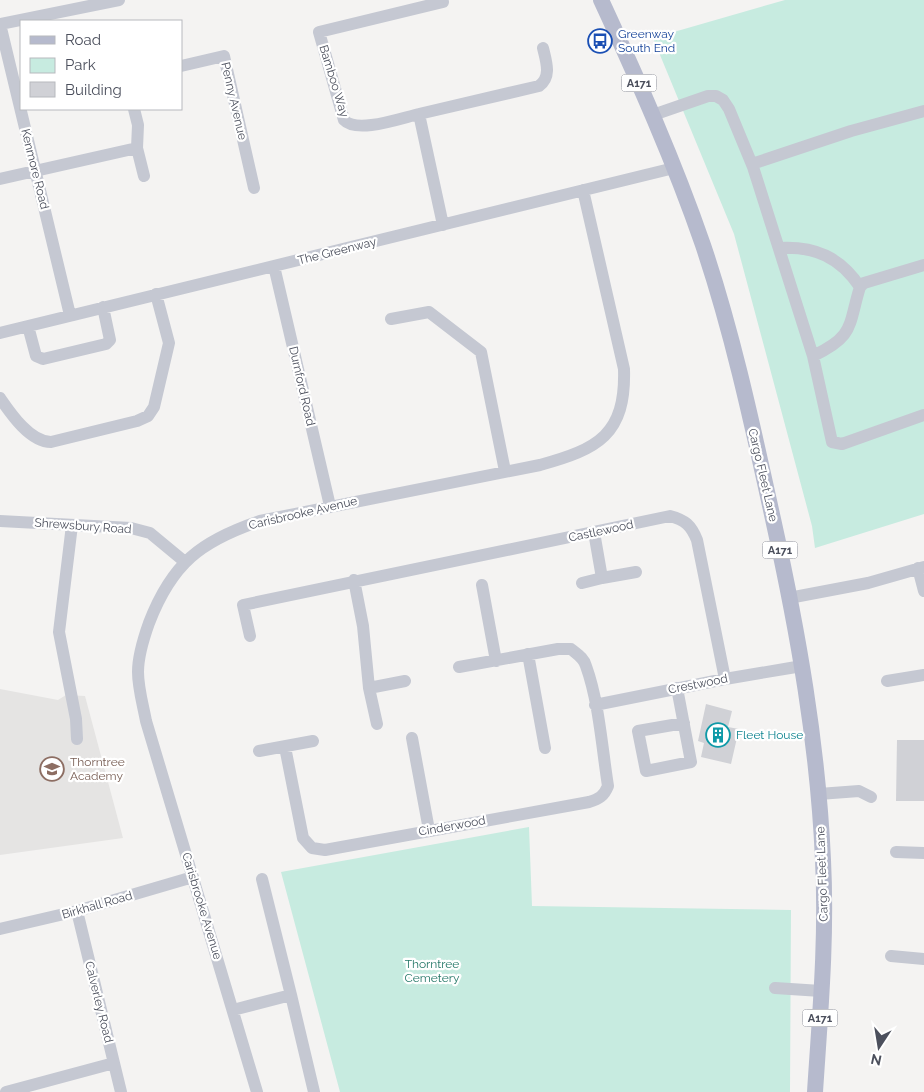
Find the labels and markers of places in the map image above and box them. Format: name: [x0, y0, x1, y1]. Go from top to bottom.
place label: Greenway South End: [618, 27, 675, 55]
bus stop icon: Greenway South End: [587, 28, 613, 54]
building icon: Fleet House: [705, 722, 731, 748]
place label: Fleet House: [736, 728, 803, 742]
place label: Thorntree Academy: [70, 755, 125, 783]
school or university icon: Thorntree Academy: [39, 756, 65, 782]

